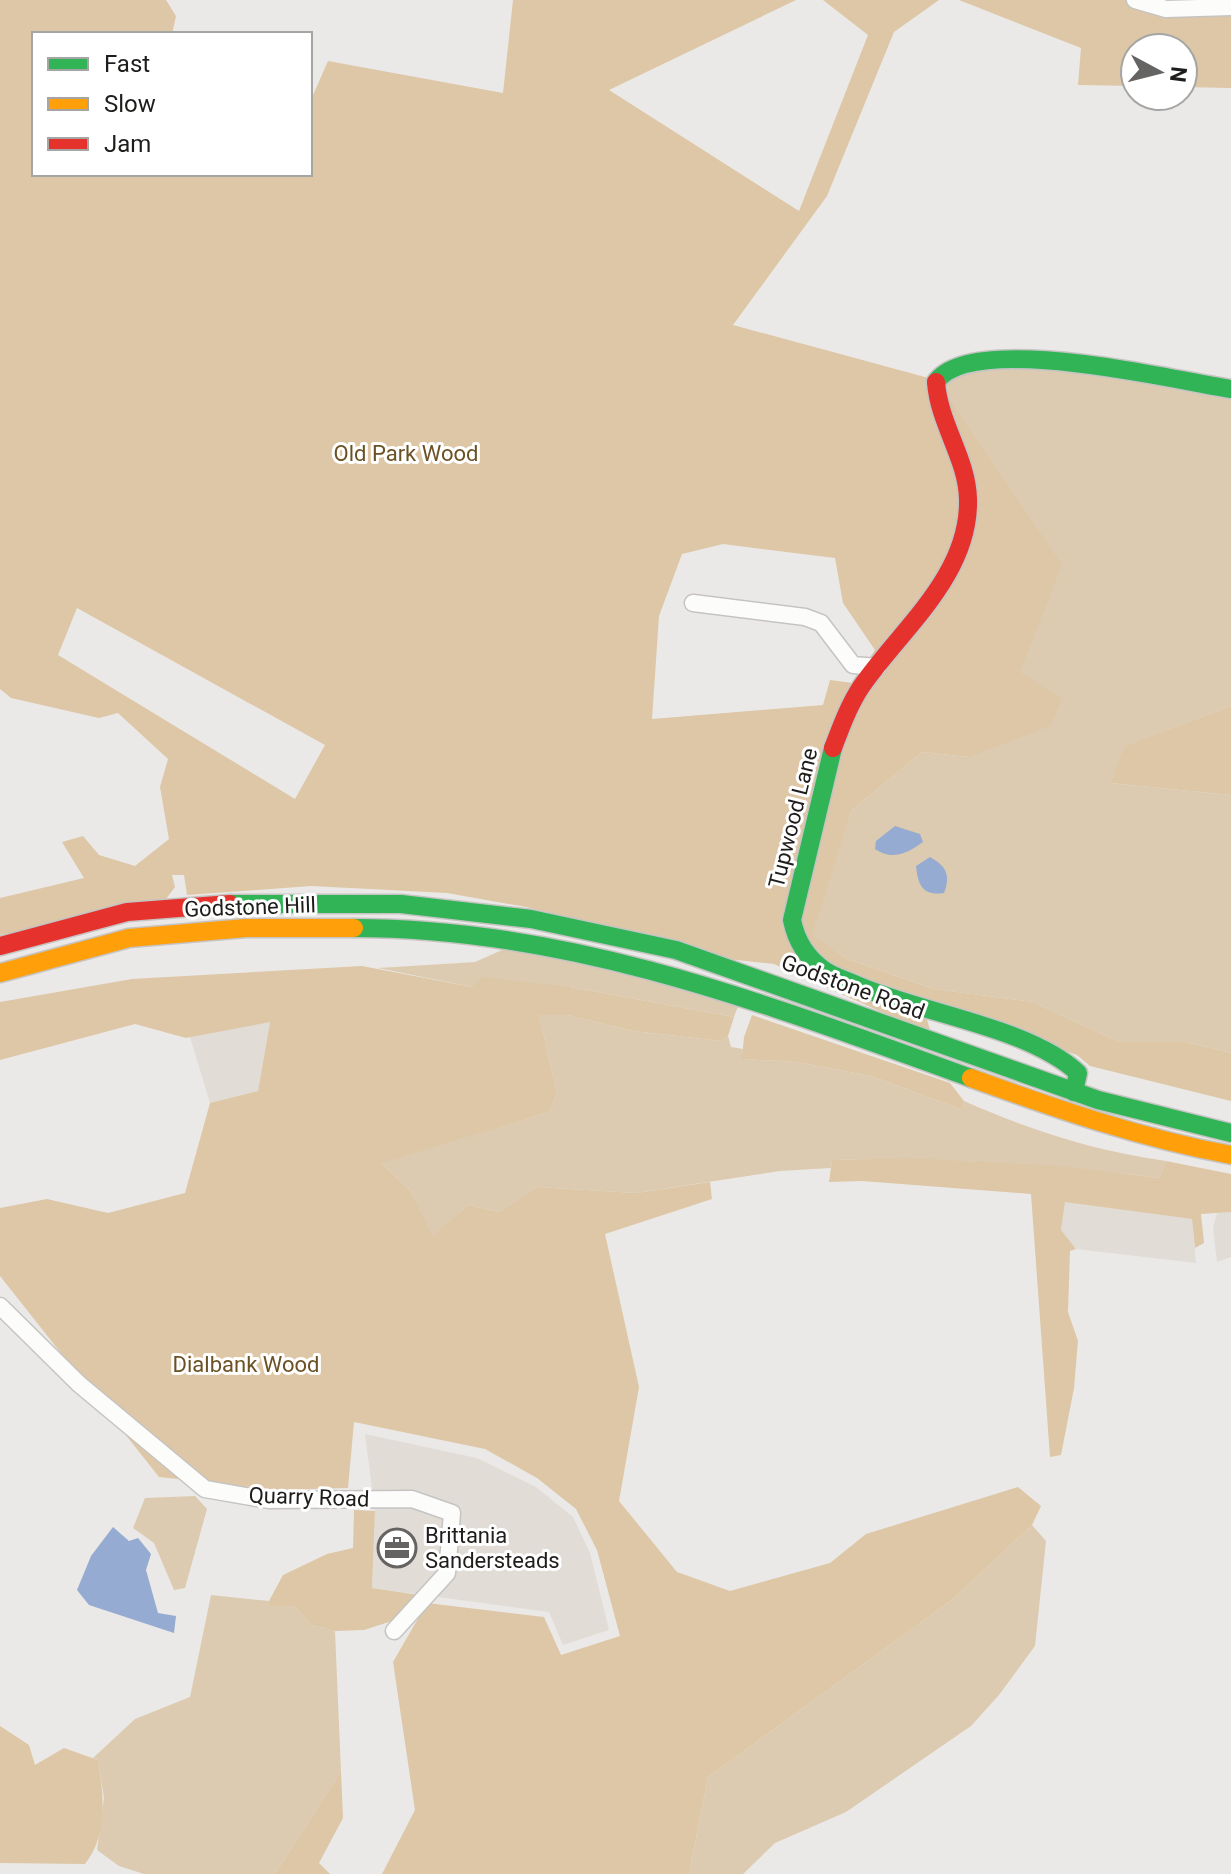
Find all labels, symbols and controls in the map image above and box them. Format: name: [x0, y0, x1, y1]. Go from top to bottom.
legend: [32, 32, 312, 176]
north arrow: [1119, 32, 1199, 112]
text: Fast: [104, 50, 150, 78]
text: N: [1165, 65, 1192, 84]
text: Slow: [104, 90, 156, 118]
text: Jam: [104, 130, 151, 158]
park label: Old Park Wood: [334, 441, 478, 466]
street label: Tupwood Lane: [763, 745, 823, 891]
street label: Godstone Hill: [184, 892, 316, 922]
street label: Godstone Road: [778, 950, 928, 1024]
park label: Dialbank Wood: [173, 1352, 319, 1377]
street label: Quarry Road: [248, 1482, 370, 1512]
place label: Brittania Sandersteads: [425, 1523, 560, 1573]
office icon: Brittania Sandersteads: [376, 1527, 418, 1569]

